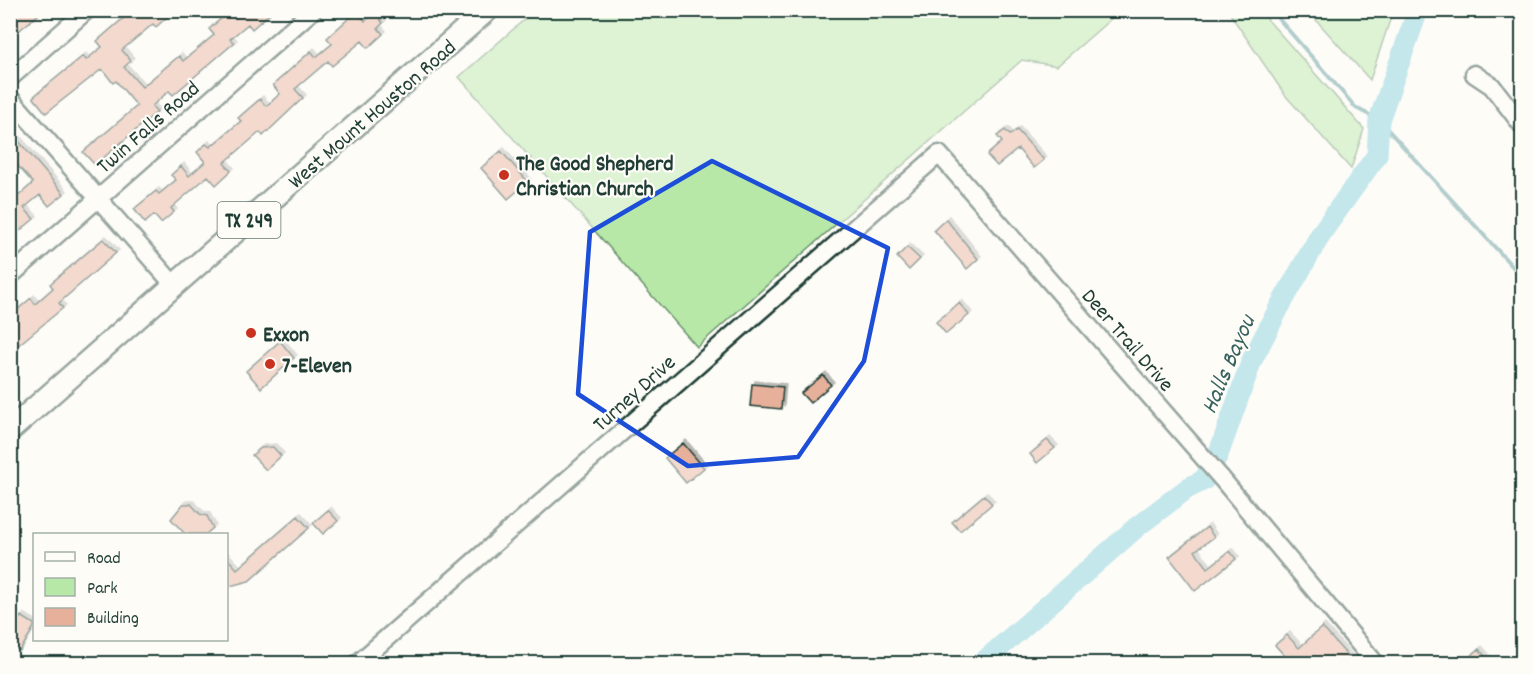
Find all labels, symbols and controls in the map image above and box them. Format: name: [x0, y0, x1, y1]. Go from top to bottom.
street label: West Mount Houston Road: [282, 34, 464, 198]
street label: Twin Falls Road: [91, 75, 208, 182]
place label: The Good Shepherd Christian Church: [516, 150, 673, 206]
marker: The Good Shepherd Christian Church: [497, 168, 511, 182]
road number: TX 249: [218, 202, 280, 238]
street label: Deer Trail Drive: [1073, 283, 1180, 400]
water label: Halls Bayou: [1194, 309, 1266, 420]
place label: Exxon: [263, 321, 309, 352]
marker: Exxon: [244, 326, 258, 340]
street label: Turney Drive: [587, 349, 684, 440]
place label: 7-Eleven: [282, 352, 352, 383]
marker: 7-Eleven: [263, 357, 277, 371]
legend: [33, 533, 228, 641]
text: Road: [87, 547, 121, 572]
text: Park: [87, 577, 118, 602]
text: Building: [87, 607, 139, 632]

